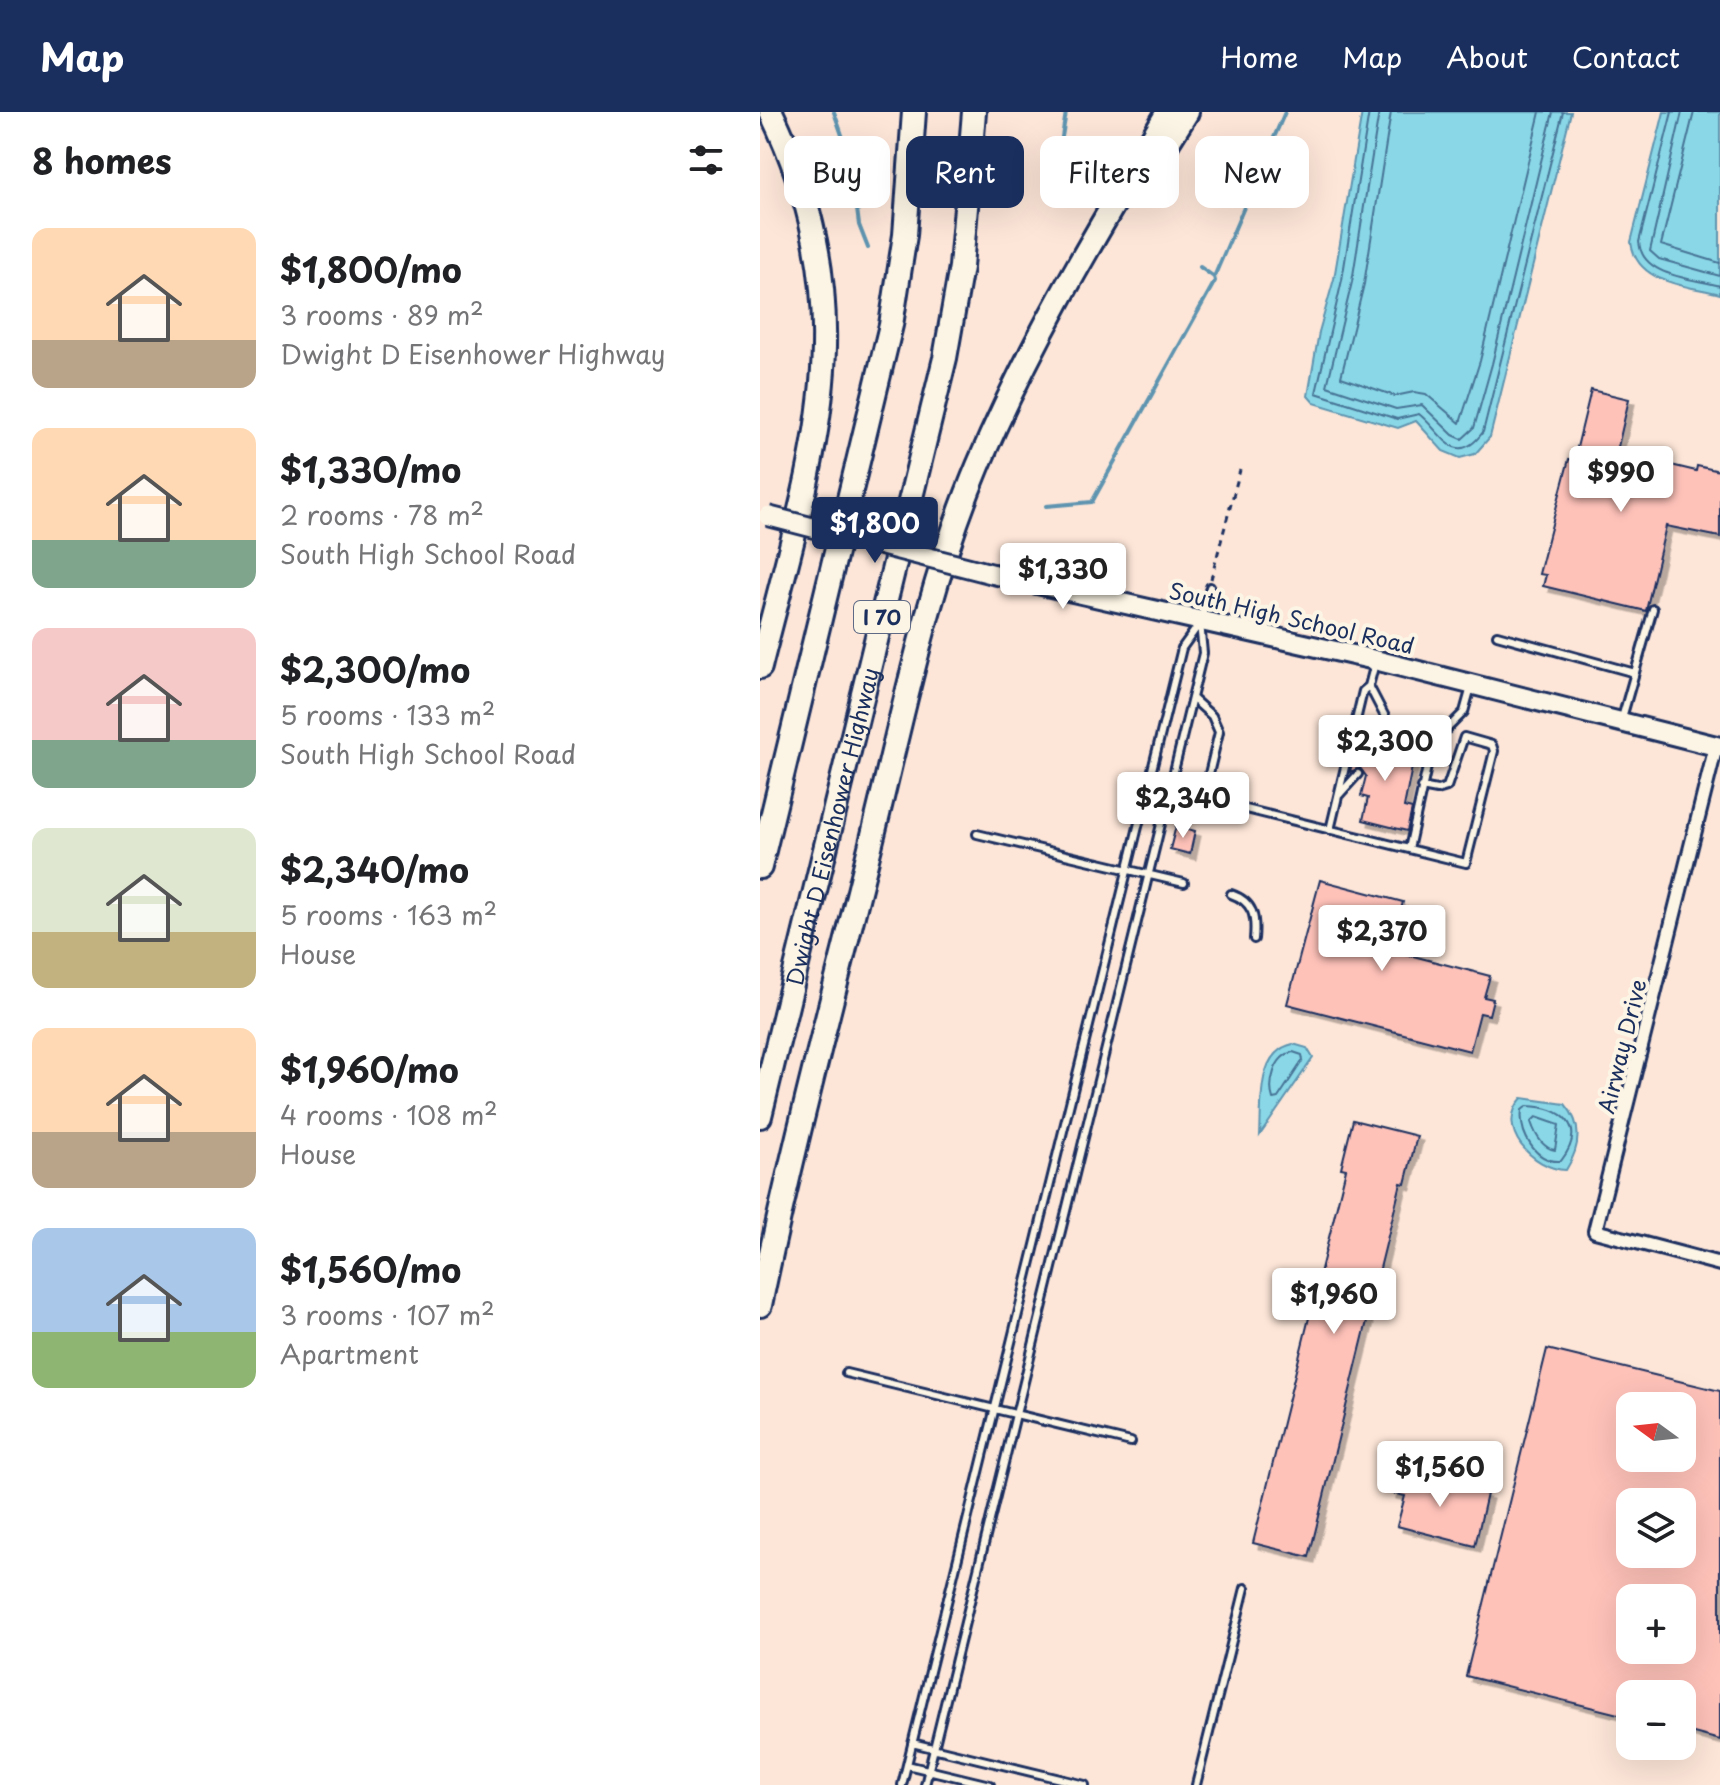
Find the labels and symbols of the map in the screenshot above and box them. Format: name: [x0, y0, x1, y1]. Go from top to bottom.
pin: $990: [1574, 446, 1668, 514]
pin: $1,800: [810, 497, 940, 565]
pin: $1,330: [998, 543, 1128, 611]
street label: South High School Road: [1166, 573, 1418, 661]
road number: I 70: [854, 601, 910, 633]
street label: Dwight D Eisenhower Highway: [776, 664, 885, 989]
pin: $2,300: [1320, 715, 1450, 783]
pin: $2,340: [1118, 772, 1248, 840]
pin: $2,370: [1317, 905, 1447, 973]
street label: Airway Drive: [1588, 975, 1654, 1117]
pin: $1,960: [1269, 1268, 1399, 1336]
north arrow: [1616, 1392, 1696, 1472]
pin: $1,560: [1375, 1441, 1505, 1509]

